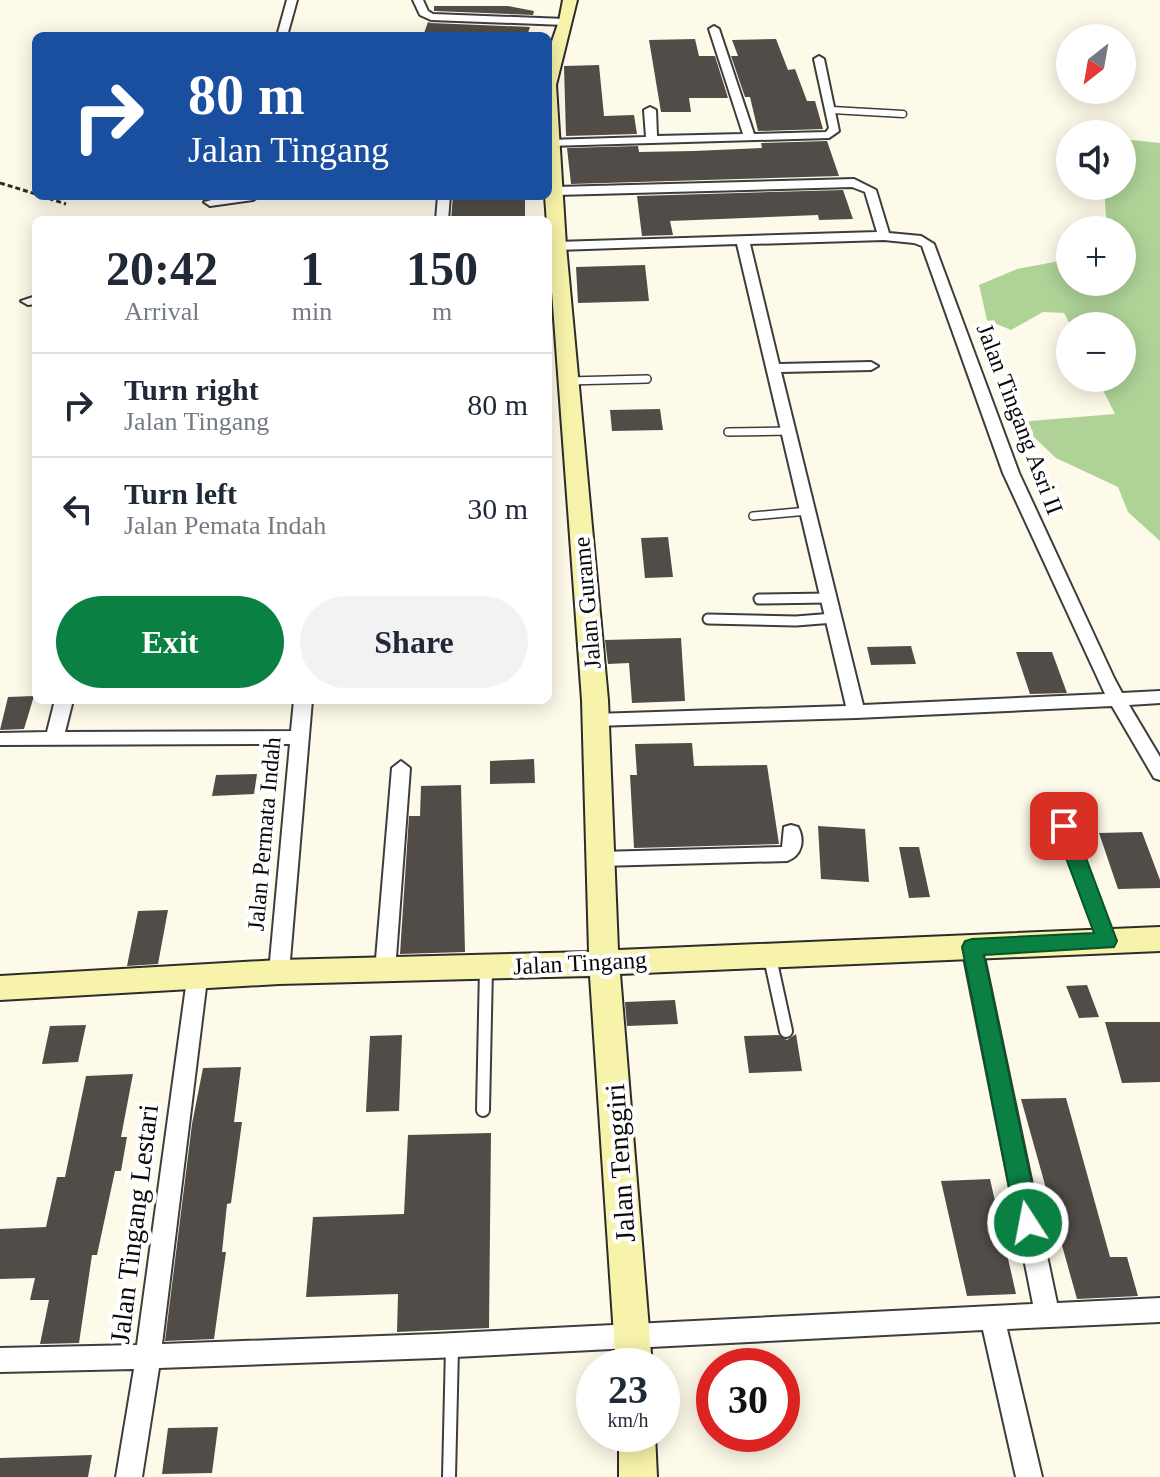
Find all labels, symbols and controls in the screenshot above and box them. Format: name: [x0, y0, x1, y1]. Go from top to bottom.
north arrow: [1056, 24, 1136, 104]
map controls: [1056, 24, 1136, 392]
icon: right: [56, 64, 160, 168]
text: 80 m: [188, 64, 305, 126]
button: sound: [1056, 120, 1136, 200]
text: Jalan Tingang: [188, 130, 389, 170]
button: +: [1056, 216, 1136, 296]
text: 20:42: [106, 242, 218, 295]
text: 1: [300, 242, 324, 295]
text: 150: [406, 242, 478, 295]
text: Arrival: [124, 297, 199, 326]
text: min: [292, 297, 332, 326]
text: m: [432, 297, 452, 326]
button: −: [1056, 312, 1136, 392]
street label: Jalan Tingang Asri II: [972, 320, 1068, 518]
text: Turn right: [124, 373, 259, 406]
icon: right: [56, 383, 100, 427]
text: 80 m: [467, 388, 528, 421]
text: Jalan Tingang: [124, 407, 269, 436]
text: Turn left: [124, 477, 237, 510]
icon: left: [56, 487, 100, 531]
text: 30 m: [467, 492, 528, 525]
text: Jalan Pemata Indah: [124, 511, 326, 540]
street label: Jalan Gurame: [568, 536, 606, 670]
button: Exit: [56, 596, 284, 688]
button: Share: [300, 596, 528, 688]
street label: Jalan Permata Indah: [243, 736, 285, 932]
pin: [1030, 792, 1098, 860]
icon: arrive: [1042, 804, 1086, 848]
street label: Jalan Tingang: [512, 947, 648, 979]
street label: Jalan Tenggiri: [599, 1083, 641, 1243]
street label: Jalan Tingang Lestari: [104, 1102, 164, 1346]
position arrow: [986, 1181, 1070, 1265]
speed limit sign: 30: [696, 1348, 800, 1452]
text: 23: [608, 1367, 648, 1412]
text: km/h: [607, 1409, 649, 1431]

